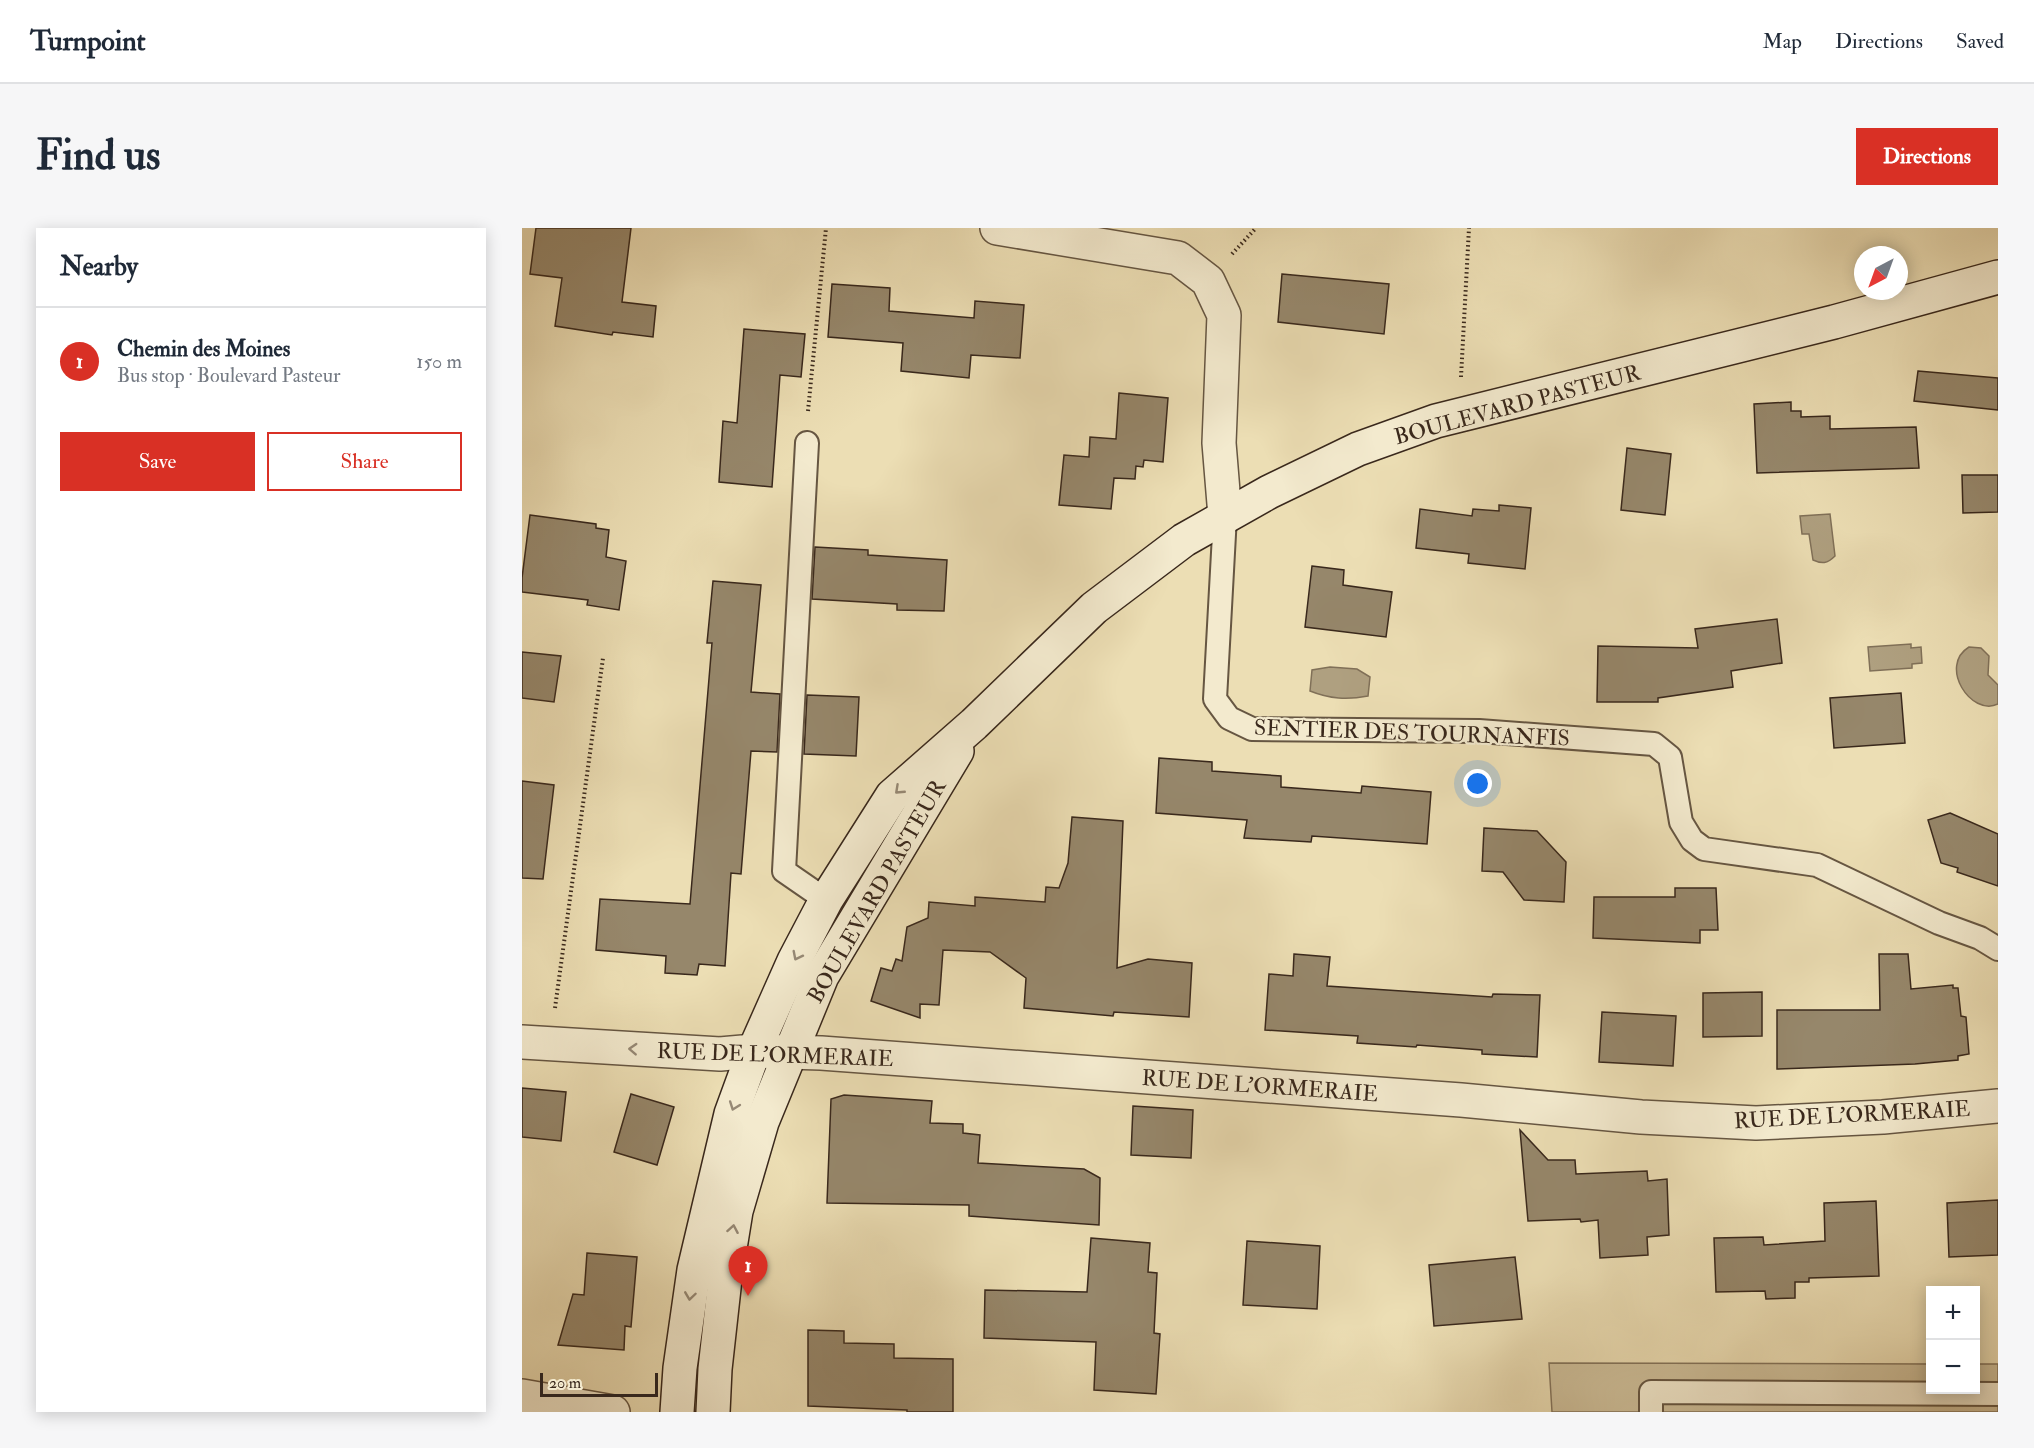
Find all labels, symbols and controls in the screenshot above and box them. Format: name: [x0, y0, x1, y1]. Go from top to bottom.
text: Turnpoint: [30, 24, 146, 59]
text: Map: [1762, 28, 1802, 55]
text: Directions: [1835, 28, 1923, 55]
text: Saved: [1956, 28, 2004, 55]
button: Directions: [1856, 128, 1998, 185]
text: Find us: [36, 130, 160, 182]
north arrow: [1854, 246, 1908, 300]
text: Nearby: [60, 251, 138, 283]
text: Chemin des Moines: [117, 335, 290, 363]
text: 1: [76, 349, 83, 374]
text: 150 m: [416, 349, 462, 374]
street label: BOULEVARD PASTEUR: [1391, 358, 1645, 451]
text: Bus stop · Boulevard Pasteur: [117, 363, 340, 388]
button: Save: [60, 432, 255, 491]
button: Share: [267, 432, 462, 491]
street label: SENTIER DES TOURNANFIS: [1254, 713, 1570, 753]
your location: [1463, 769, 1492, 798]
street label: BOULEVARD PASTEUR: [801, 774, 953, 1008]
one-way arrow: [895, 783, 905, 794]
one-way arrow: [793, 950, 804, 960]
street label: RUE DE L'ORMERAIE: [656, 1037, 894, 1073]
one-way arrow: [628, 1042, 637, 1055]
street label: RUE DE L'ORMERAIE: [1141, 1064, 1379, 1108]
street label: RUE DE L'ORMERAIE: [1733, 1095, 1971, 1135]
one-way arrow: [728, 1100, 741, 1111]
one-way arrow: [726, 1224, 739, 1234]
pin: 1: [728, 1246, 768, 1296]
map controls: [1926, 1286, 1980, 1394]
button: +: [1926, 1286, 1980, 1340]
one-way arrow: [685, 1291, 697, 1300]
button: −: [1926, 1340, 1980, 1394]
scale bar: [540, 1370, 658, 1398]
text: 20 m: [549, 1373, 581, 1393]

